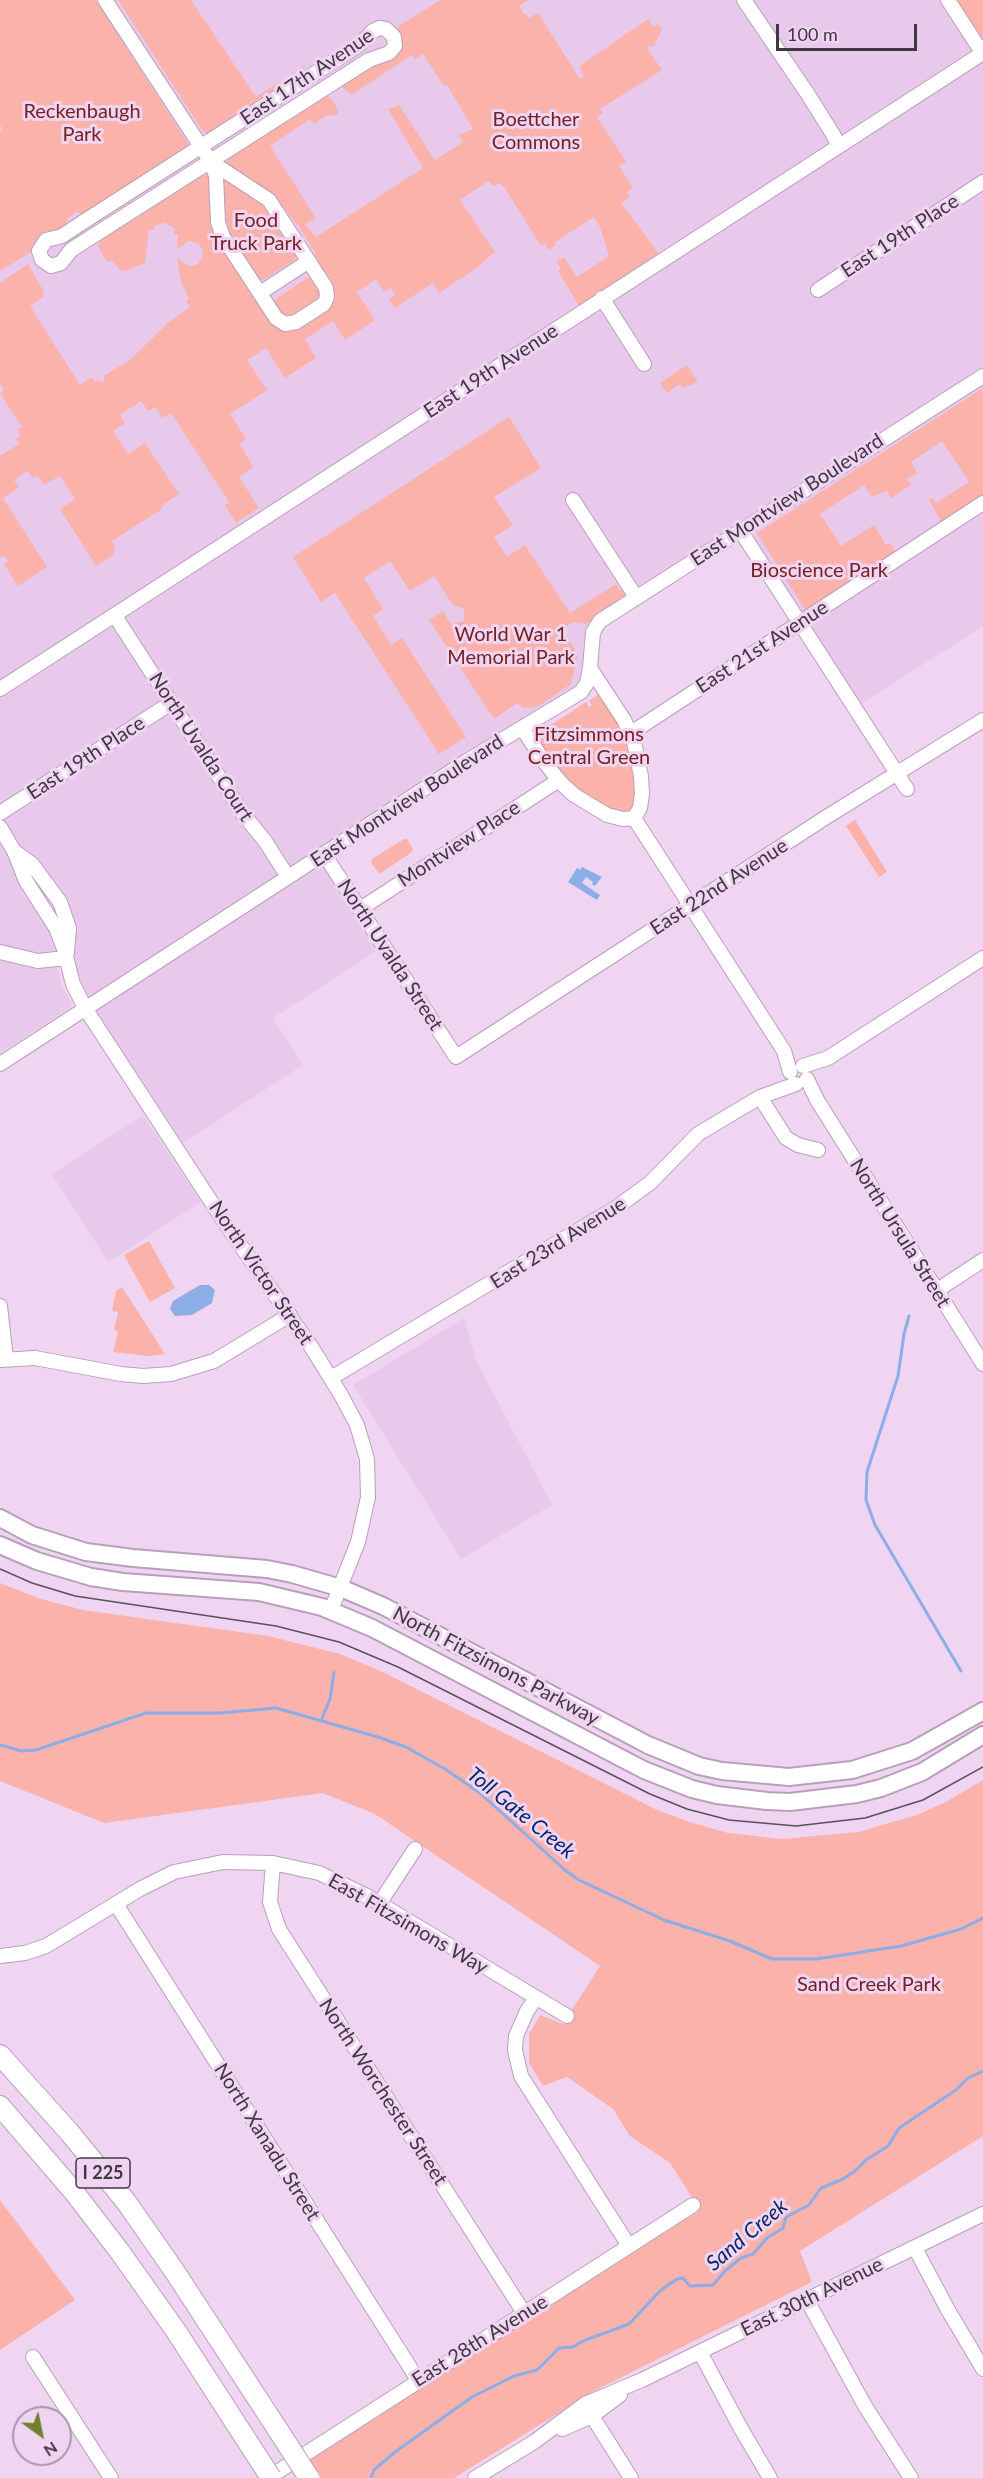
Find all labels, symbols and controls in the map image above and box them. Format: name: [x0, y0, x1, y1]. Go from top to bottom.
scale bar: [779, 12, 920, 50]
text: 100 m: [787, 23, 838, 45]
street label: East 17th Avenue: [236, 24, 378, 130]
park label: Reckenbaugh Park: [23, 100, 141, 147]
park label: Boettcher Commons: [492, 108, 580, 155]
street label: East 19th Place: [837, 189, 963, 283]
park label: Food Truck Park: [210, 209, 302, 256]
street label: East 19th Avenue: [419, 319, 563, 423]
street label: East Montview Boulevard: [686, 429, 888, 571]
park label: Bioscience Park: [750, 559, 888, 583]
street label: East 21st Avenue: [691, 595, 833, 699]
park label: World War 1 Memorial Park: [447, 623, 575, 670]
street label: North Uvalda Court: [144, 668, 258, 826]
street label: East 19th Place: [23, 711, 149, 805]
park label: Fitzsimmons Central Green: [528, 723, 650, 770]
street label: East Montview Boulevard: [306, 730, 508, 872]
street label: Montview Place: [393, 796, 525, 892]
street label: East 22nd Avenue: [646, 834, 792, 940]
street label: North Uvalda Street: [332, 875, 448, 1035]
street label: North Ursula Street: [845, 1154, 955, 1312]
street label: East 23rd Avenue: [486, 1192, 630, 1294]
street label: North Victor Street: [204, 1196, 318, 1350]
street label: North Fitzsimons Parkway: [389, 1601, 603, 1731]
water label: Toll Gate Creek: [462, 1762, 580, 1864]
street label: East Fitzsimons Way: [324, 1869, 492, 1979]
park label: Sand Creek Park: [797, 1973, 941, 1997]
street label: North Worchester Street: [314, 1994, 452, 2190]
street label: North Xanadu Street: [209, 2059, 325, 2225]
road number: I 225: [76, 2158, 130, 2188]
water label: Sand Creek: [701, 2194, 793, 2276]
street label: East 30th Avenue: [737, 2252, 887, 2342]
street label: East 28th Avenue: [408, 2290, 552, 2392]
north arrow: [12, 2406, 72, 2466]
text: N: [41, 2439, 61, 2461]

